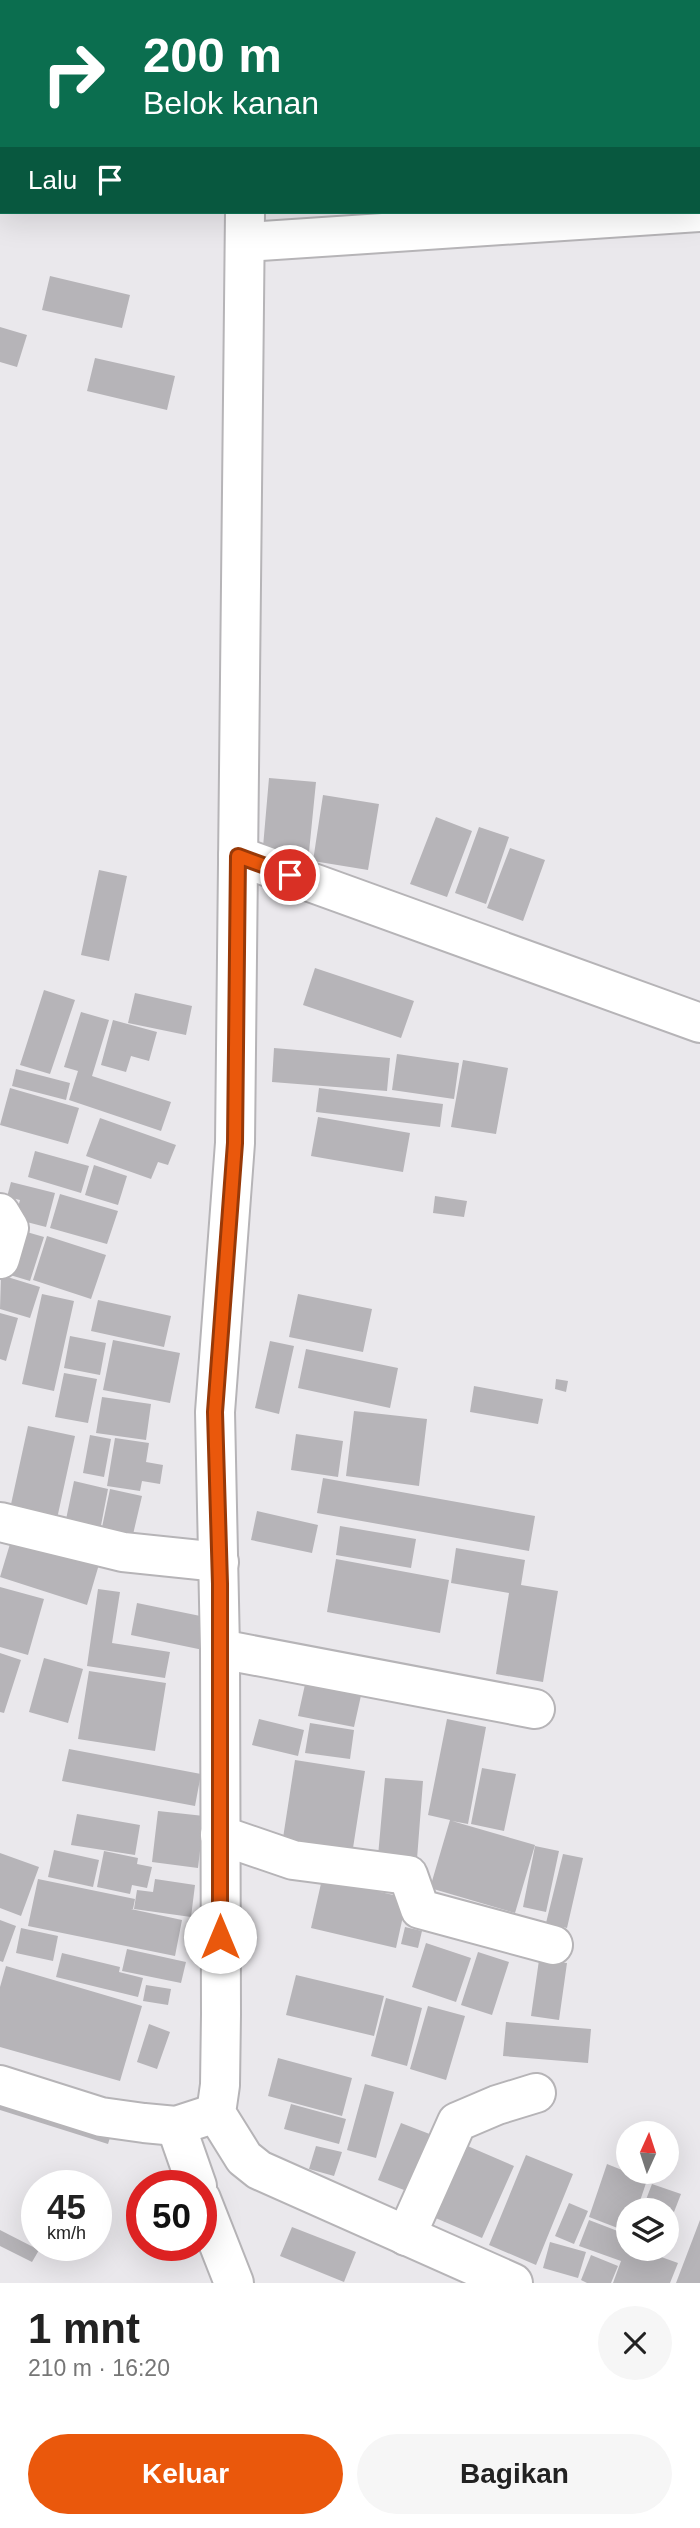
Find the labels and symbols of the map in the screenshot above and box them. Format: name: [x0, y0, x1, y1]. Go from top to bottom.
pin: [260, 845, 320, 905]
position arrow: [183, 1900, 257, 1974]
north arrow: [616, 2121, 679, 2184]
speed limit sign: 50: [126, 2170, 217, 2261]

